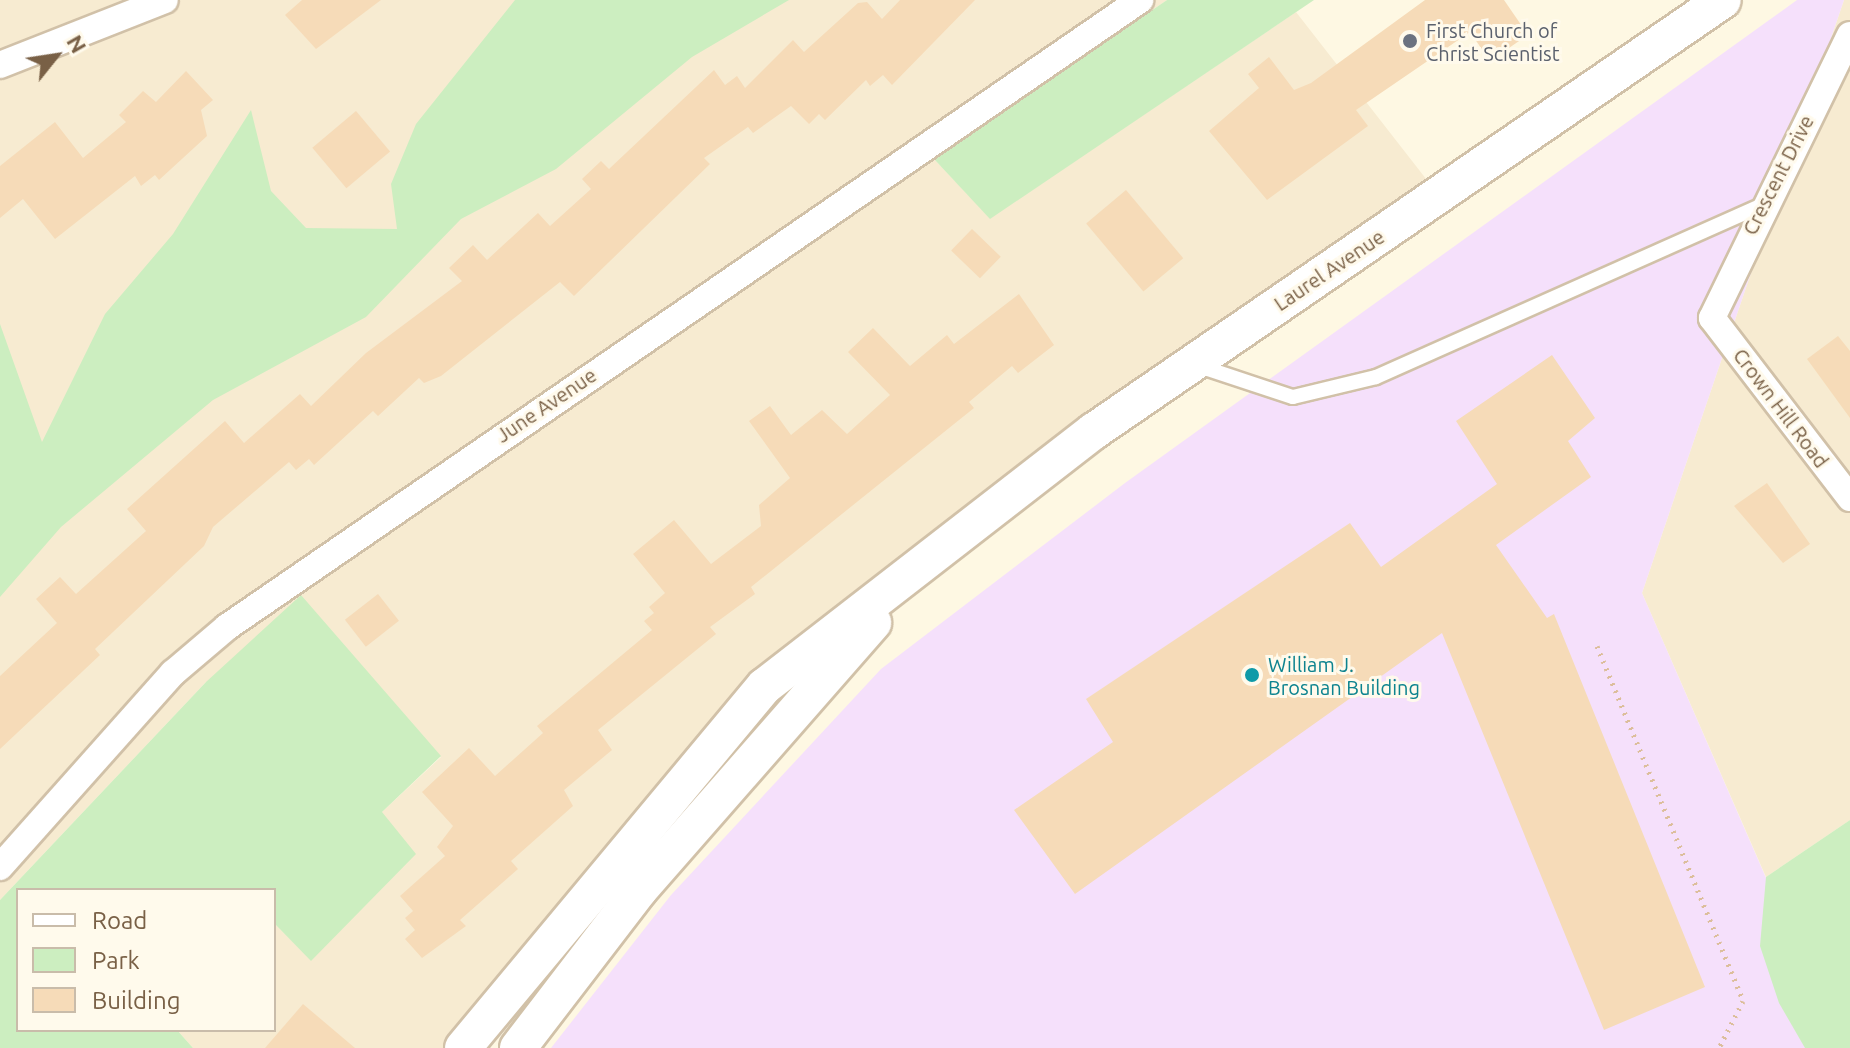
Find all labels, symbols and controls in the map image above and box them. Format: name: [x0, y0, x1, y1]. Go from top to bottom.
north arrow: [16, 16, 96, 96]
place label: First Church of Christ Scientist: [1426, 18, 1560, 65]
text: N: [62, 30, 92, 57]
marker: First Church of Christ Scientist: [1401, 32, 1419, 50]
street label: Crescent Drive: [1738, 111, 1818, 239]
street label: Laurel Avenue: [1269, 224, 1389, 316]
street label: Crown Hill Road: [1728, 344, 1834, 472]
street label: June Avenue: [491, 363, 601, 447]
place label: William J. Brosnan Building: [1268, 652, 1420, 699]
marker: William J. Brosnan Building: [1243, 666, 1261, 684]
legend: [16, 888, 276, 1032]
text: Road: [92, 907, 147, 934]
text: Park: [92, 947, 140, 974]
text: Building: [92, 987, 180, 1014]

